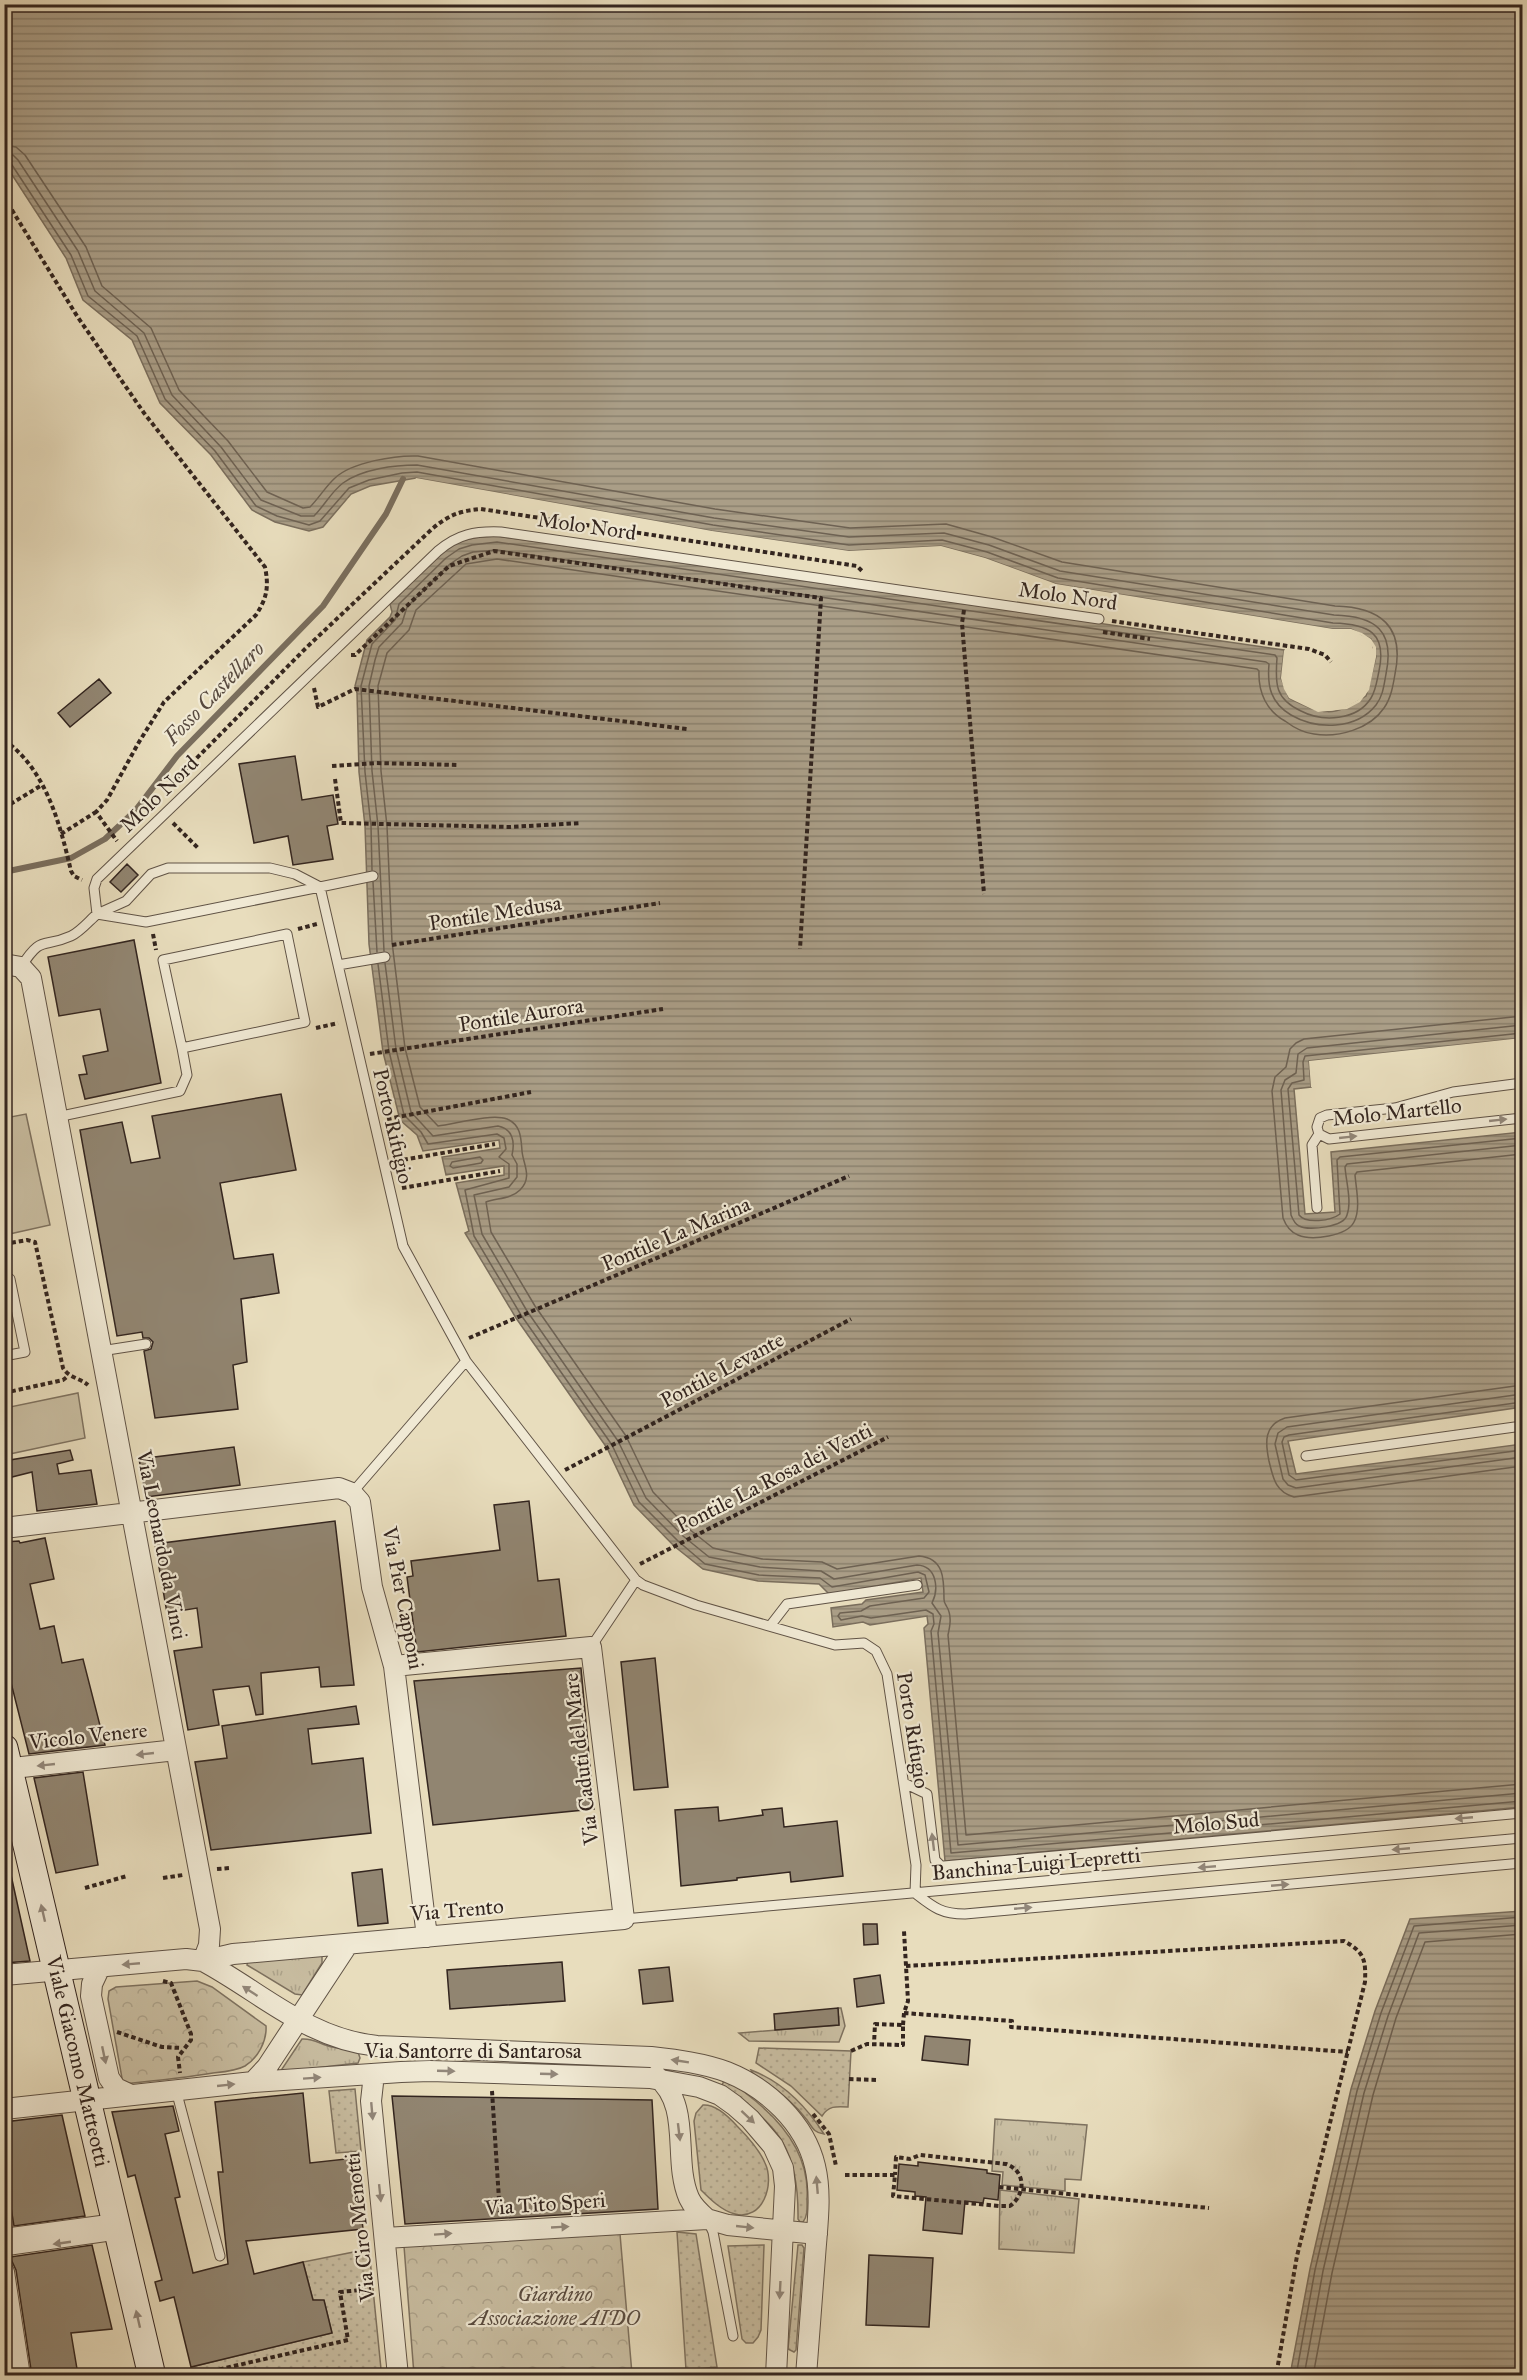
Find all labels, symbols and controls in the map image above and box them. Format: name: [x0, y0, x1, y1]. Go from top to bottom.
street label: Molo Nord: [536, 506, 638, 546]
street label: Molo Nord: [1017, 576, 1119, 616]
water label: Fosso Castellaro: [157, 635, 270, 751]
street label: Molo Nord: [114, 750, 204, 838]
street label: Pontile Medusa: [427, 890, 563, 936]
street label: Pontile Aurora: [457, 992, 585, 1038]
street label: Porto Rifugio: [367, 1066, 419, 1187]
street label: Molo Martello: [1331, 1092, 1463, 1132]
one-way arrow: [1489, 1115, 1508, 1125]
one-way arrow: [1338, 1132, 1357, 1141]
street label: Pontile La Marina: [598, 1191, 754, 1277]
street label: Pontile Levante: [656, 1326, 788, 1413]
street label: Pontile La Rosa dei Venti: [671, 1417, 877, 1539]
street label: Via Leonardo da Vinci: [131, 1447, 193, 1642]
street label: Via Pier Capponi: [376, 1524, 430, 1672]
street label: Porto Rifugio: [891, 1670, 935, 1790]
street label: Via Caduti del Mare: [558, 1671, 605, 1847]
street label: Vicolo Venere: [26, 1717, 149, 1755]
one-way arrow: [135, 1749, 154, 1759]
one-way arrow: [37, 1760, 56, 1769]
street label: Molo Sud: [1172, 1806, 1261, 1840]
one-way arrow: [1455, 1813, 1474, 1823]
one-way arrow: [928, 1832, 938, 1851]
street label: Banchina Luigi Lepretti: [931, 1842, 1142, 1886]
one-way arrow: [1392, 1844, 1411, 1854]
one-way arrow: [1198, 1862, 1217, 1872]
one-way arrow: [1271, 1880, 1290, 1890]
street label: Via Trento: [408, 1893, 505, 1927]
one-way arrow: [1014, 1903, 1033, 1913]
one-way arrow: [38, 1904, 48, 1922]
street label: Viale Giacomo Matteotti: [40, 1952, 115, 2170]
one-way arrow: [121, 1959, 140, 1969]
one-way arrow: [242, 1985, 259, 1996]
street label: Via Santorre di Santarosa: [363, 2038, 582, 2064]
one-way arrow: [100, 2046, 109, 2065]
one-way arrow: [670, 2056, 689, 2065]
one-way arrow: [437, 2067, 456, 2076]
one-way arrow: [540, 2070, 559, 2079]
one-way arrow: [302, 2073, 321, 2083]
one-way arrow: [217, 2080, 236, 2090]
one-way arrow: [367, 2102, 377, 2121]
one-way arrow: [740, 2110, 755, 2124]
one-way arrow: [675, 2123, 684, 2142]
street label: Via Ciro Menotti: [339, 2151, 381, 2304]
one-way arrow: [813, 2176, 822, 2195]
one-way arrow: [375, 2184, 385, 2203]
street label: Via Tito Speri: [482, 2187, 607, 2221]
one-way arrow: [550, 2222, 569, 2232]
one-way arrow: [735, 2222, 754, 2232]
one-way arrow: [434, 2230, 453, 2239]
one-way arrow: [52, 2238, 71, 2247]
one-way arrow: [775, 2280, 784, 2299]
park label: Giardino Associazione AIDO: [468, 2281, 641, 2331]
one-way arrow: [133, 2309, 143, 2328]

